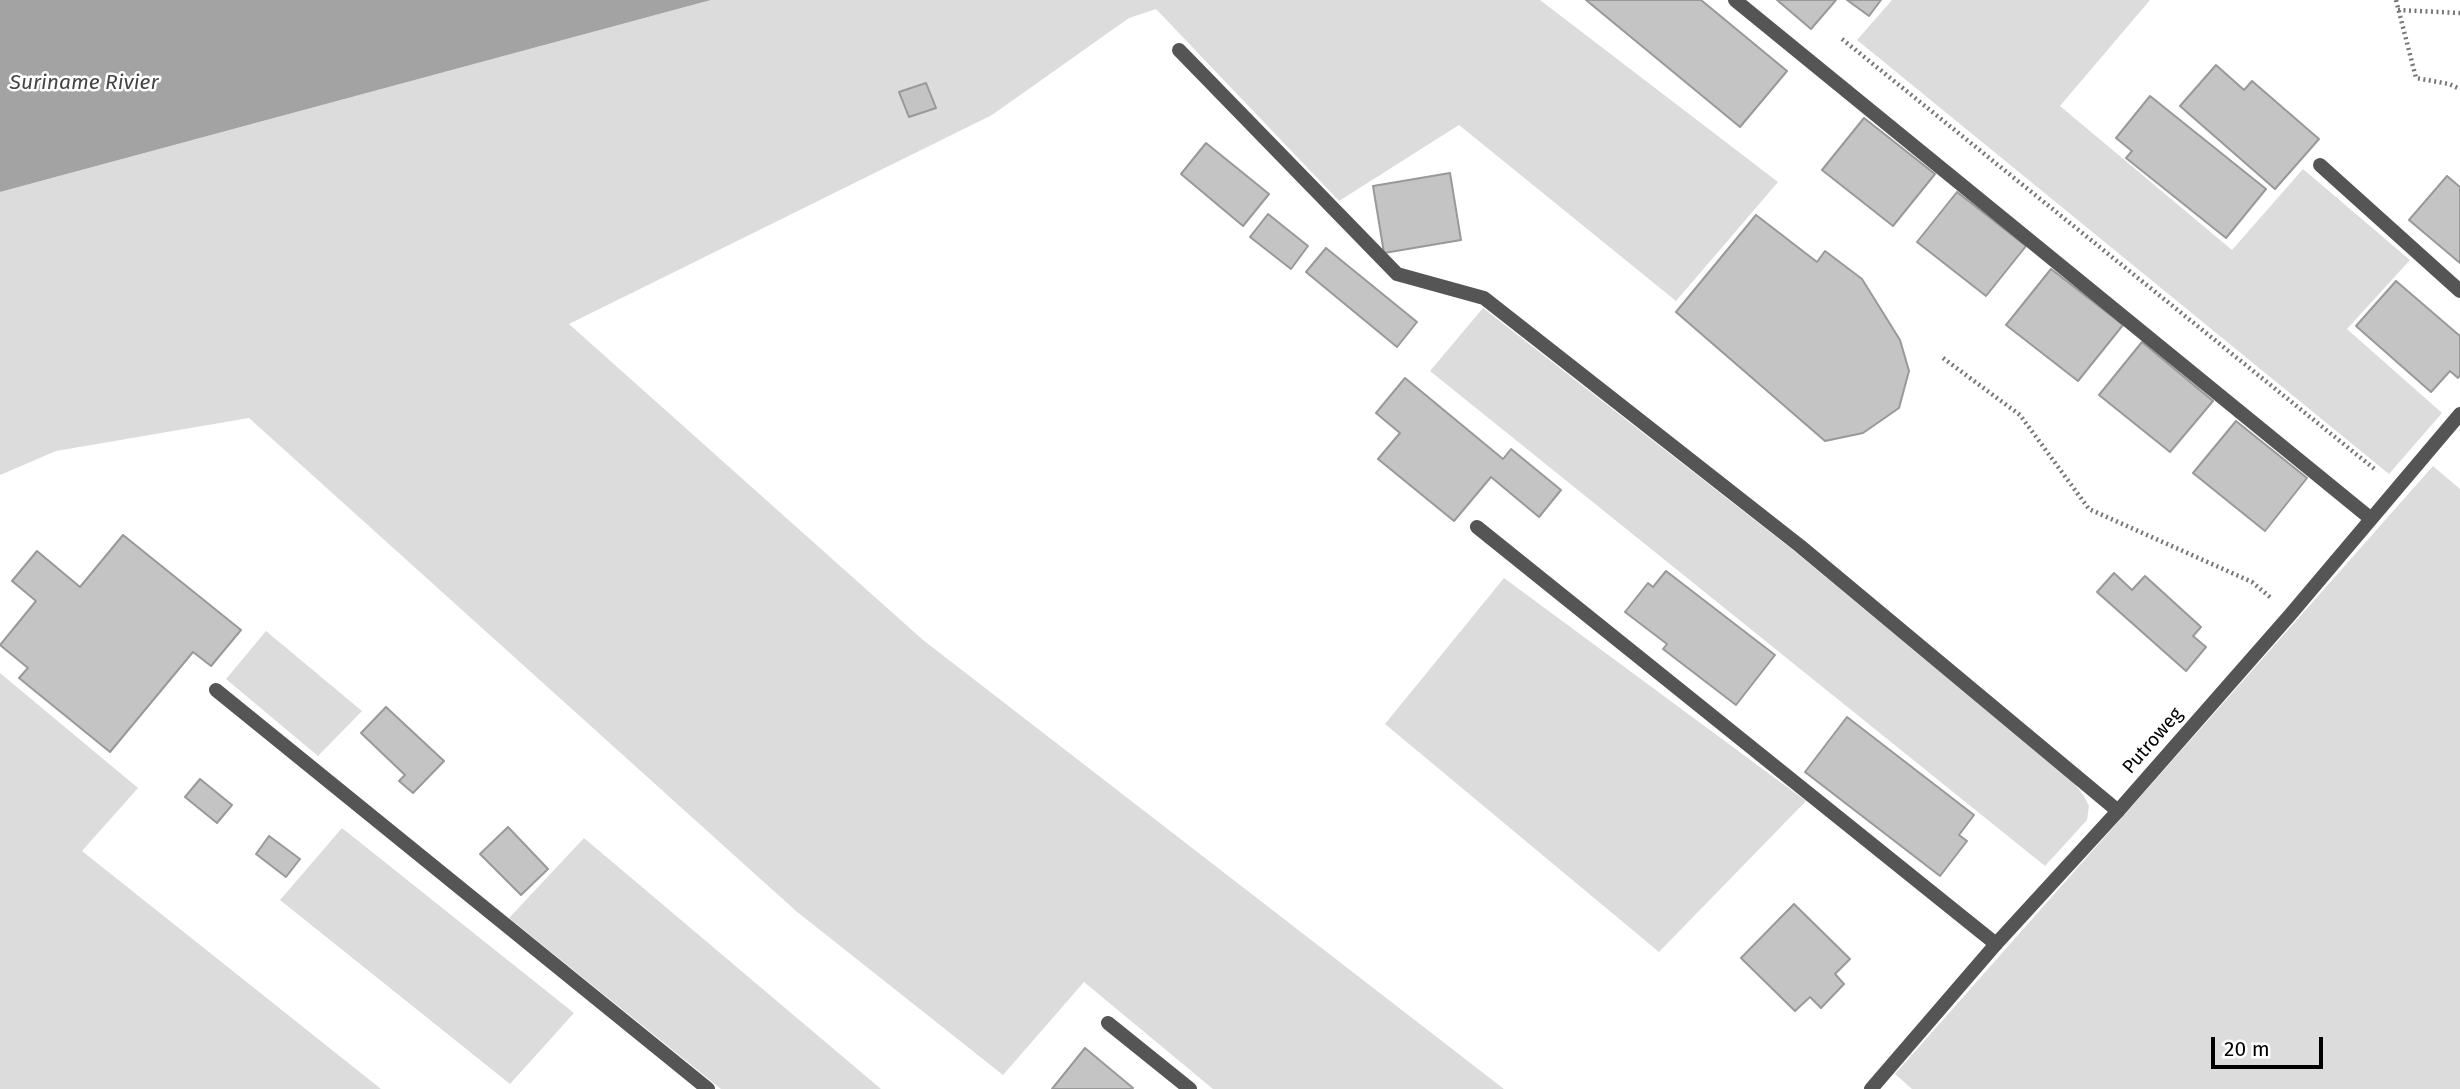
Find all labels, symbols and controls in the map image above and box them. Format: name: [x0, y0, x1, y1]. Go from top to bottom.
water label: Suriname Rivier: [10, 70, 158, 96]
street label: Putroweg: [2118, 703, 2188, 779]
scale bar: [2215, 1023, 2327, 1066]
text: 20 m: [2224, 1036, 2270, 1062]

